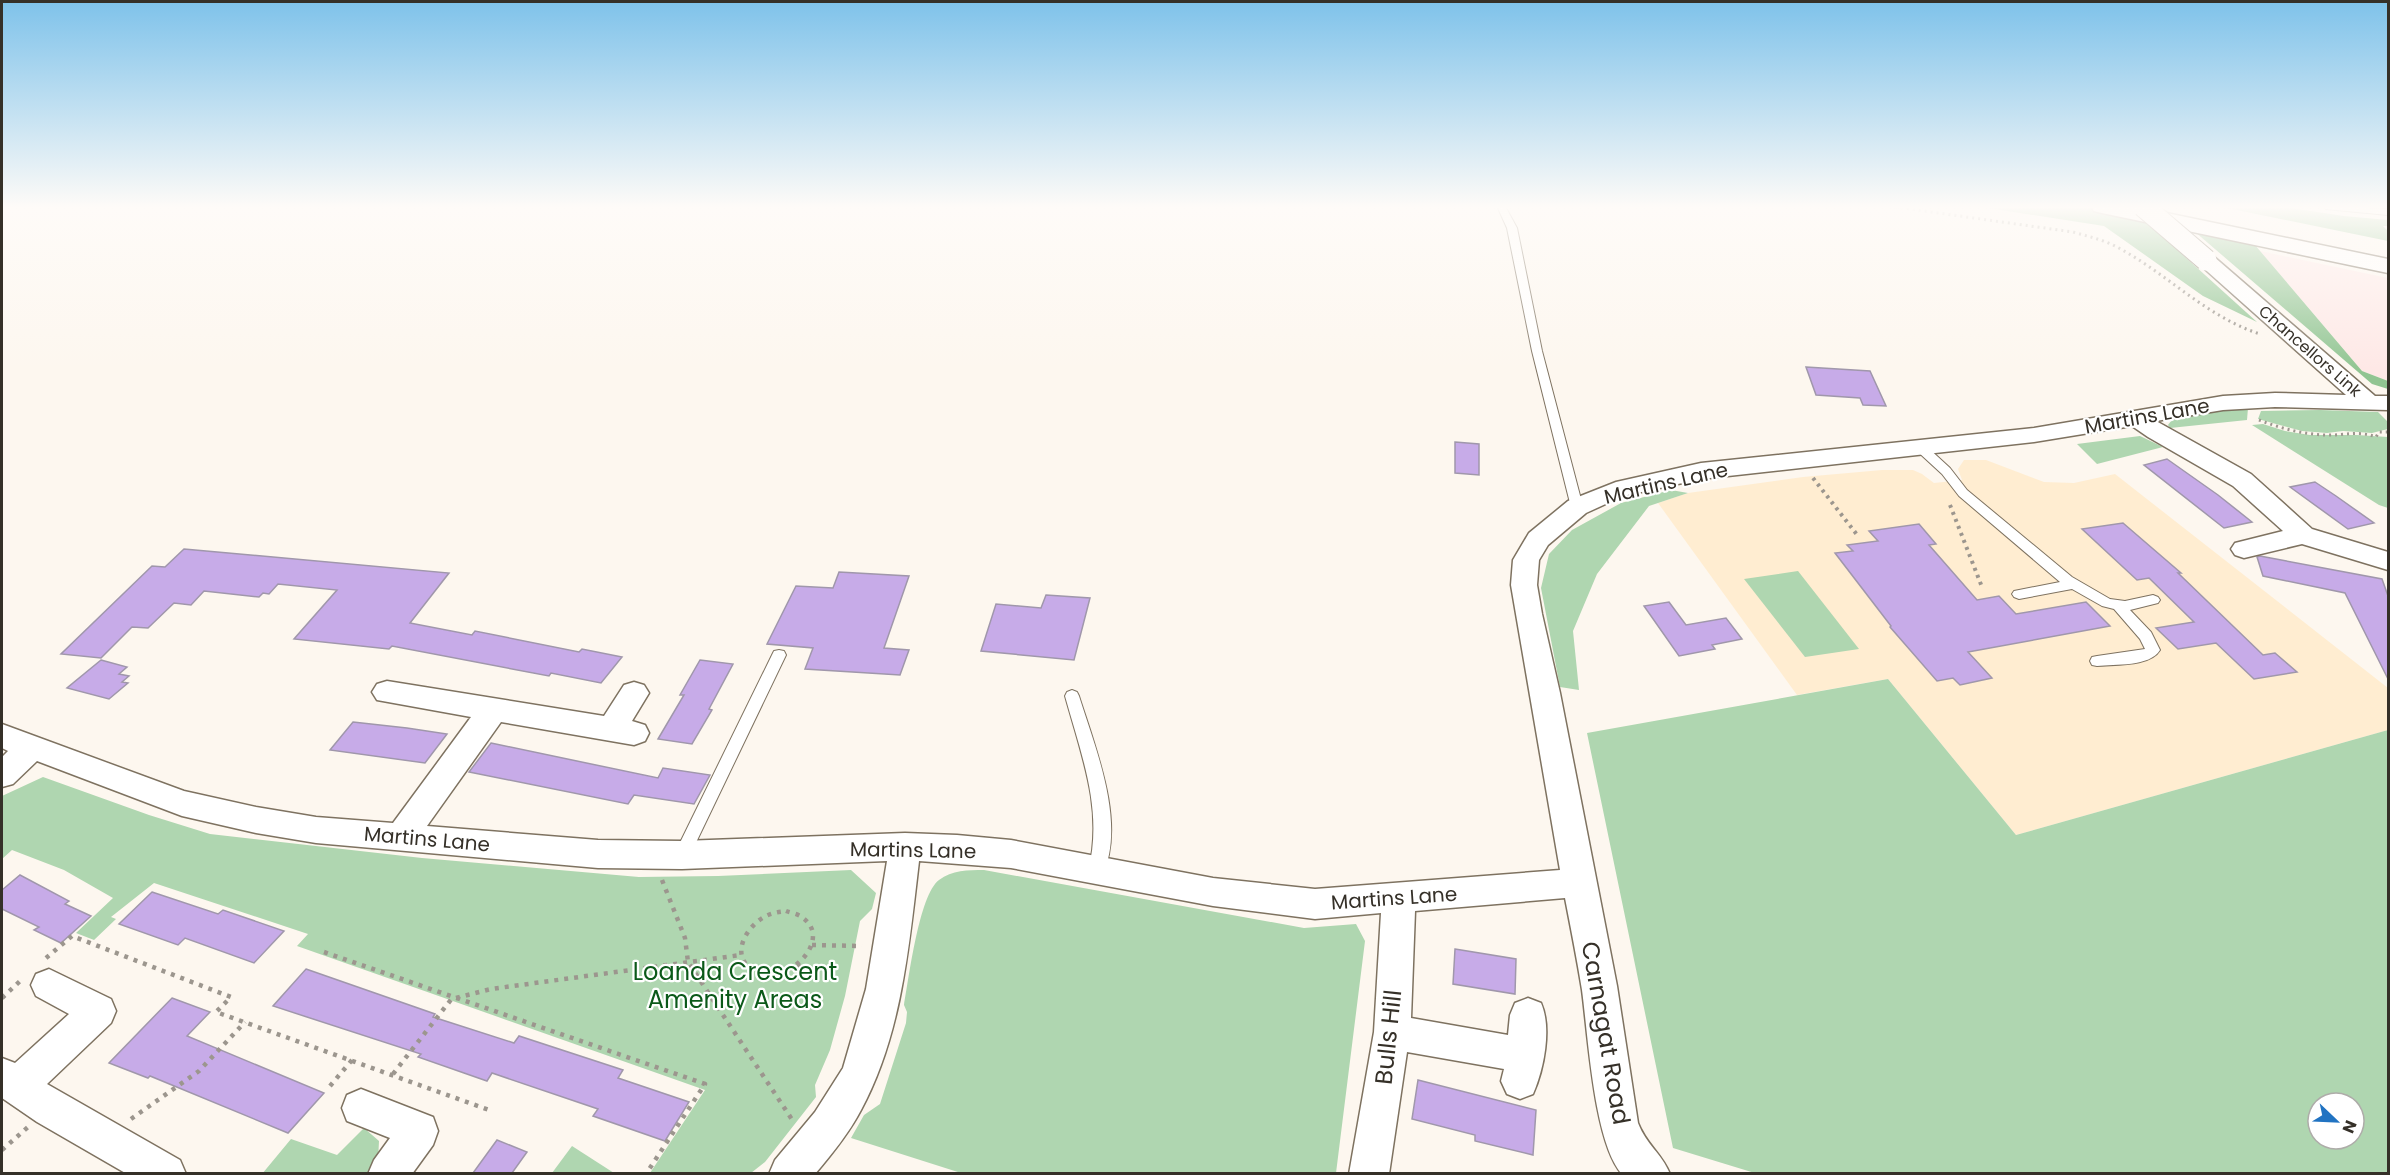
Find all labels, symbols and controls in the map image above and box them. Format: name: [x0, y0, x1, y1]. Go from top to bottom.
street label: Chancellors Link: [2254, 300, 2367, 403]
street label: Martins Lane: [2082, 391, 2212, 441]
street label: Martins Lane: [1601, 455, 1731, 511]
street label: Martins Lane: [363, 820, 491, 858]
street label: Martins Lane: [850, 835, 976, 865]
street label: Martins Lane: [1330, 880, 1458, 916]
street label: Carnagat Road: [1574, 939, 1638, 1127]
park label: Loanda Crescent Amenity Areas: [633, 955, 837, 1016]
street label: Bulls Hill: [1367, 988, 1409, 1086]
north arrow: [2306, 1091, 2366, 1151]
text: N: [2336, 1117, 2362, 1137]

